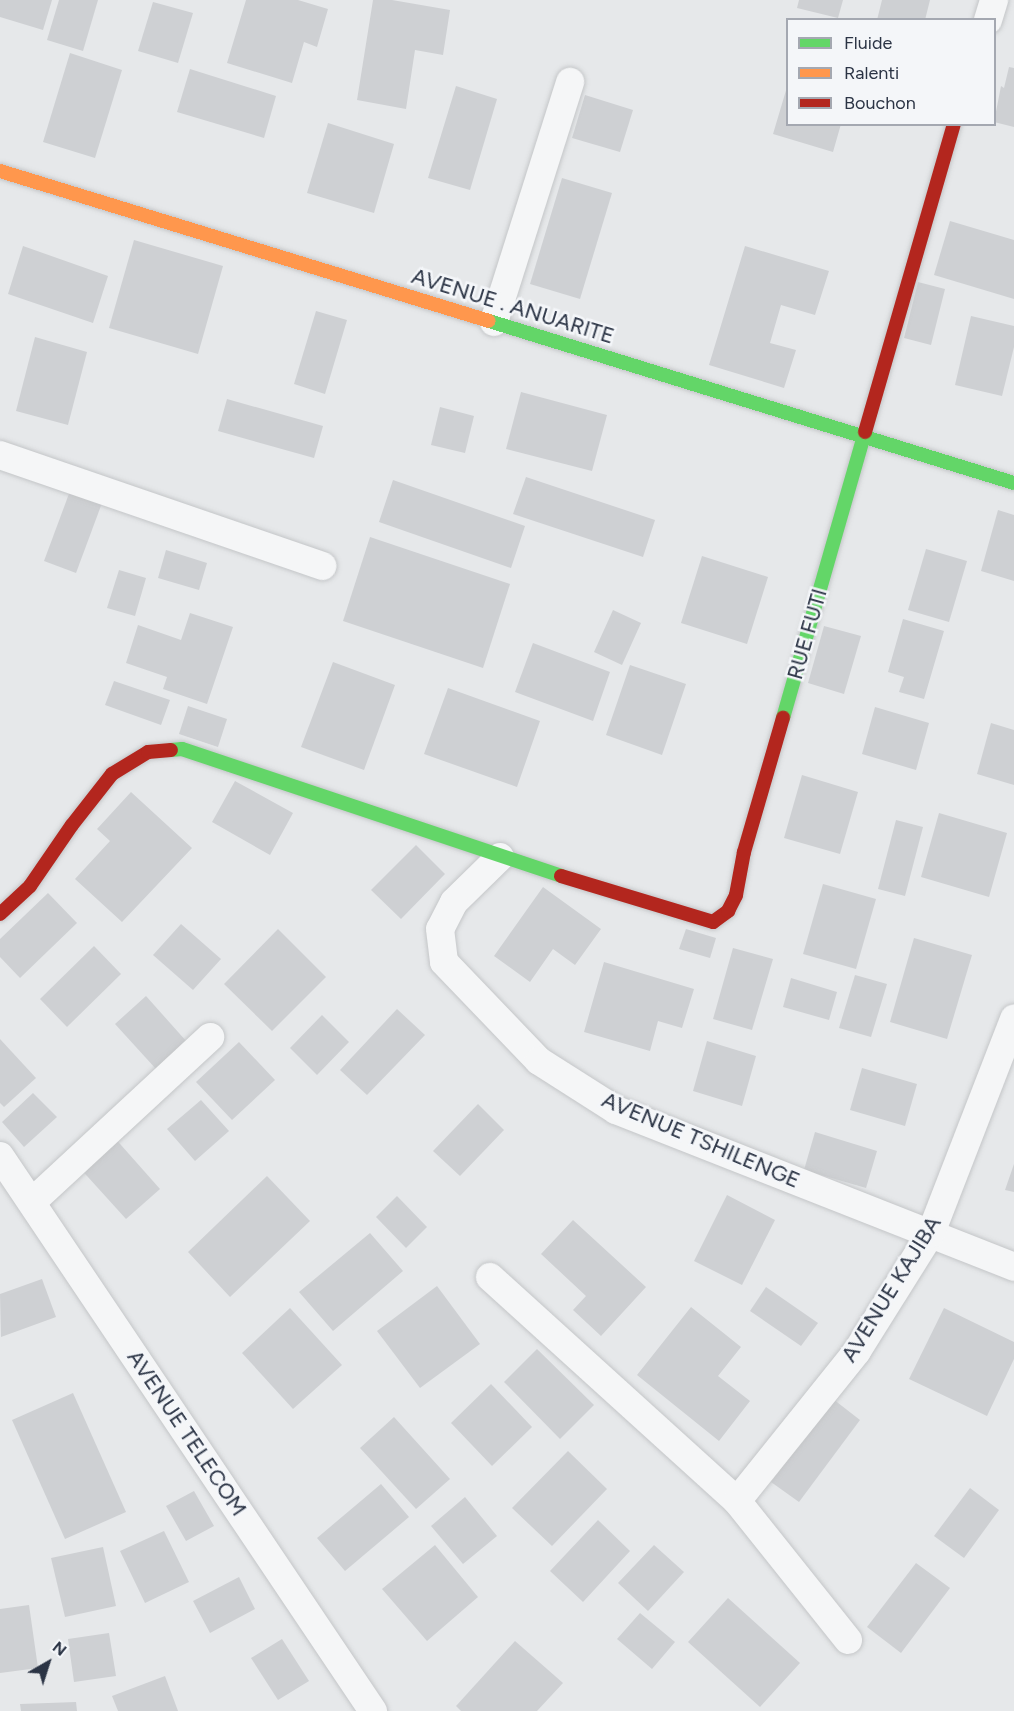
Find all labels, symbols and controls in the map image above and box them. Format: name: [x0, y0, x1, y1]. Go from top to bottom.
legend: [786, 18, 996, 126]
text: Fluide: [844, 32, 892, 54]
text: Ralenti: [844, 62, 899, 84]
text: Bouchon: [844, 92, 916, 114]
street label: AVENUE . ANUARITE: [408, 263, 618, 349]
street label: RUE FUTI: [781, 586, 833, 682]
street label: AVENUE TSHILENGE: [598, 1086, 804, 1194]
street label: AVENUE KAJIBA: [836, 1211, 946, 1367]
street label: AVENUE TELECOM: [122, 1345, 252, 1521]
north arrow: [18, 1633, 78, 1693]
text: N: [49, 1637, 70, 1660]

